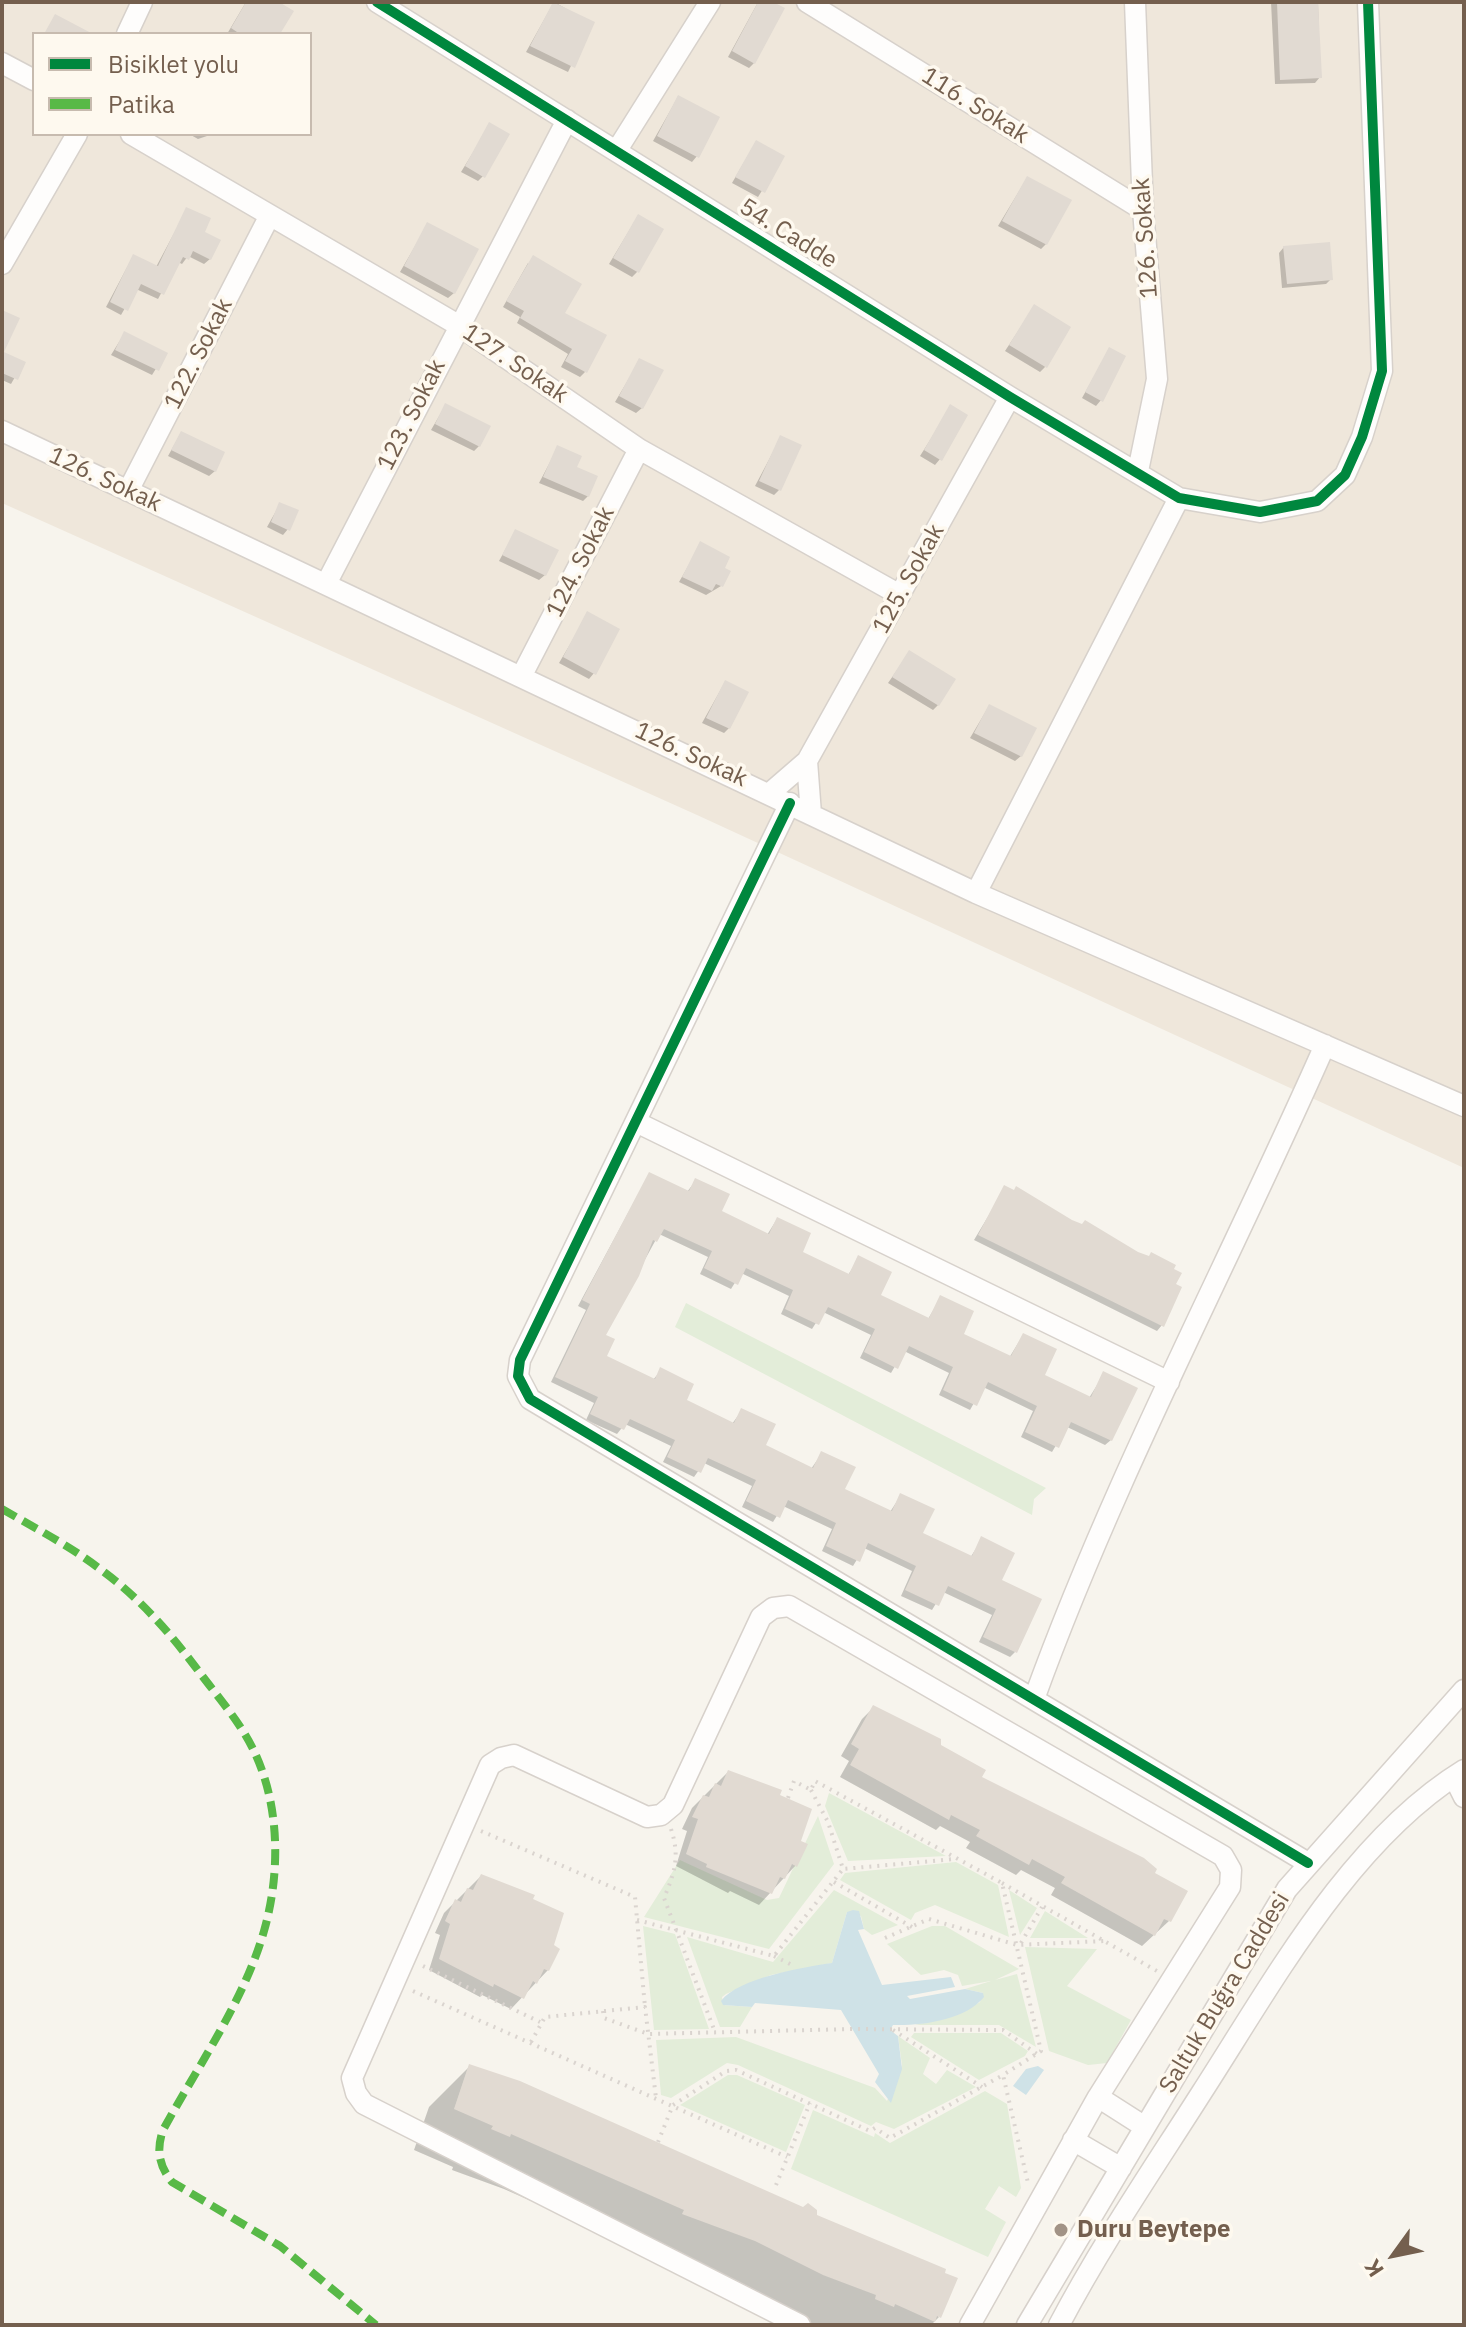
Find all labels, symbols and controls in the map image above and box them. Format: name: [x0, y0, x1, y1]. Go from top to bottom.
legend: [32, 32, 312, 136]
text: Bisiklet yolu: [108, 48, 239, 80]
street label: 116. Sokak: [916, 62, 1034, 150]
text: Patika: [108, 88, 175, 120]
street label: 126. Sokak: [1127, 177, 1165, 299]
street label: 54. Cadde: [734, 193, 842, 275]
street label: 122. Sokak: [159, 294, 239, 414]
street label: 127. Sokak: [457, 318, 573, 410]
street label: 123. Sokak: [372, 355, 452, 475]
street label: 126. Sokak: [44, 441, 166, 519]
street label: 124. Sokak: [541, 502, 621, 622]
street label: 125. Sokak: [867, 519, 951, 639]
street label: 126. Sokak: [630, 716, 752, 794]
street label: Saltuk Buğra Caddesi: [1154, 1887, 1296, 2099]
north arrow: [1354, 2215, 1434, 2295]
place label: Duru Beytepe: [1077, 2216, 1231, 2244]
marker: Duru Beytepe: [1052, 2221, 1070, 2239]
text: K: [1357, 2254, 1390, 2283]

